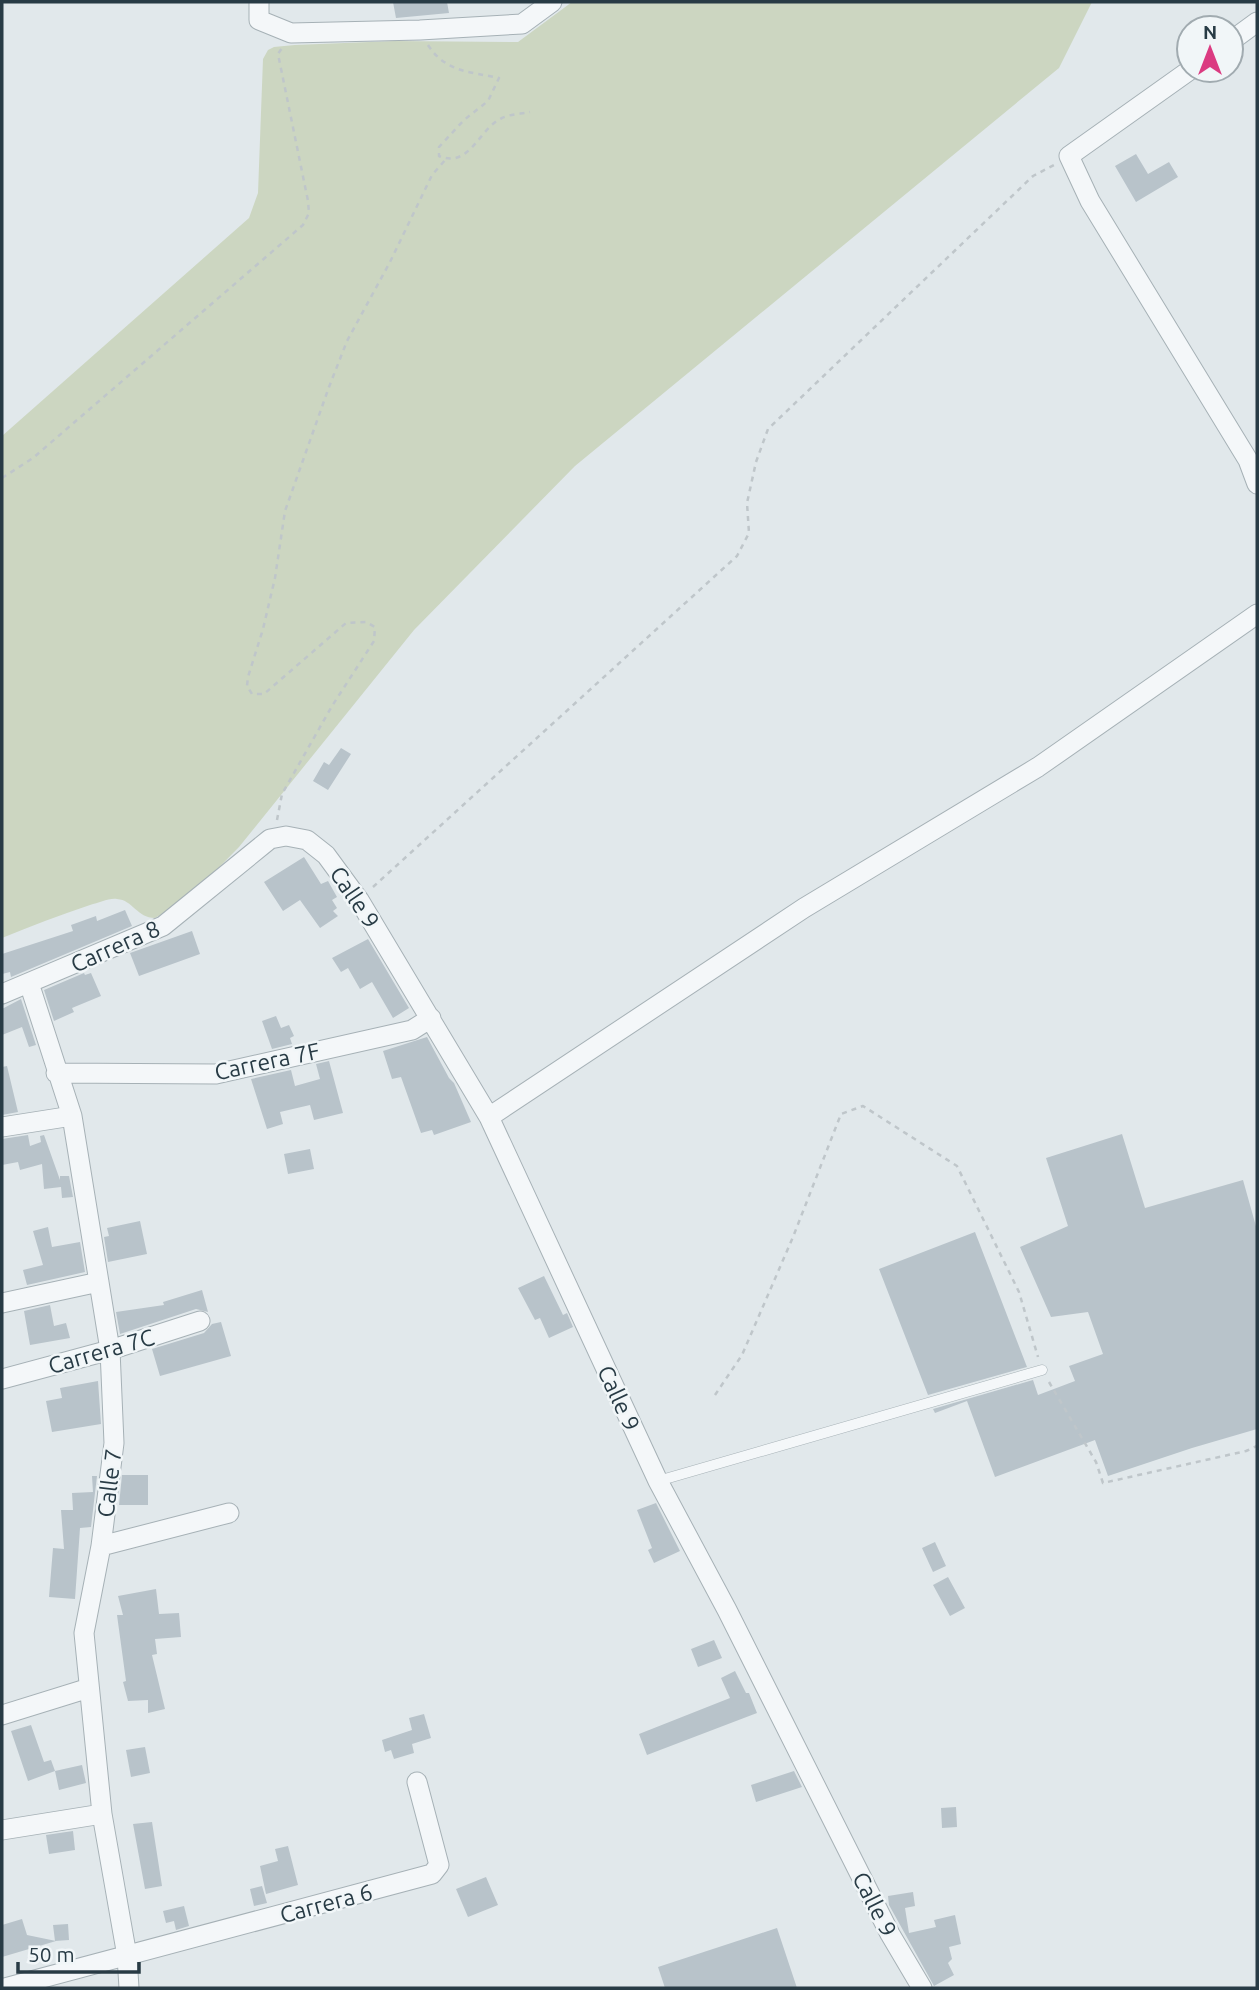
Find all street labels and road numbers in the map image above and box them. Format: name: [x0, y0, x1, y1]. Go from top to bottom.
street label: Calle 9: [325, 861, 385, 933]
street label: Carrera 8: [67, 915, 163, 977]
street label: Carrera 7F: [212, 1038, 322, 1084]
street label: Carrera 7C: [45, 1324, 157, 1378]
street label: Calle 9: [593, 1361, 645, 1435]
street label: Calle 7: [92, 1447, 126, 1519]
street label: Calle 9: [848, 1868, 902, 1940]
street label: Carrera 6: [277, 1879, 375, 1927]

